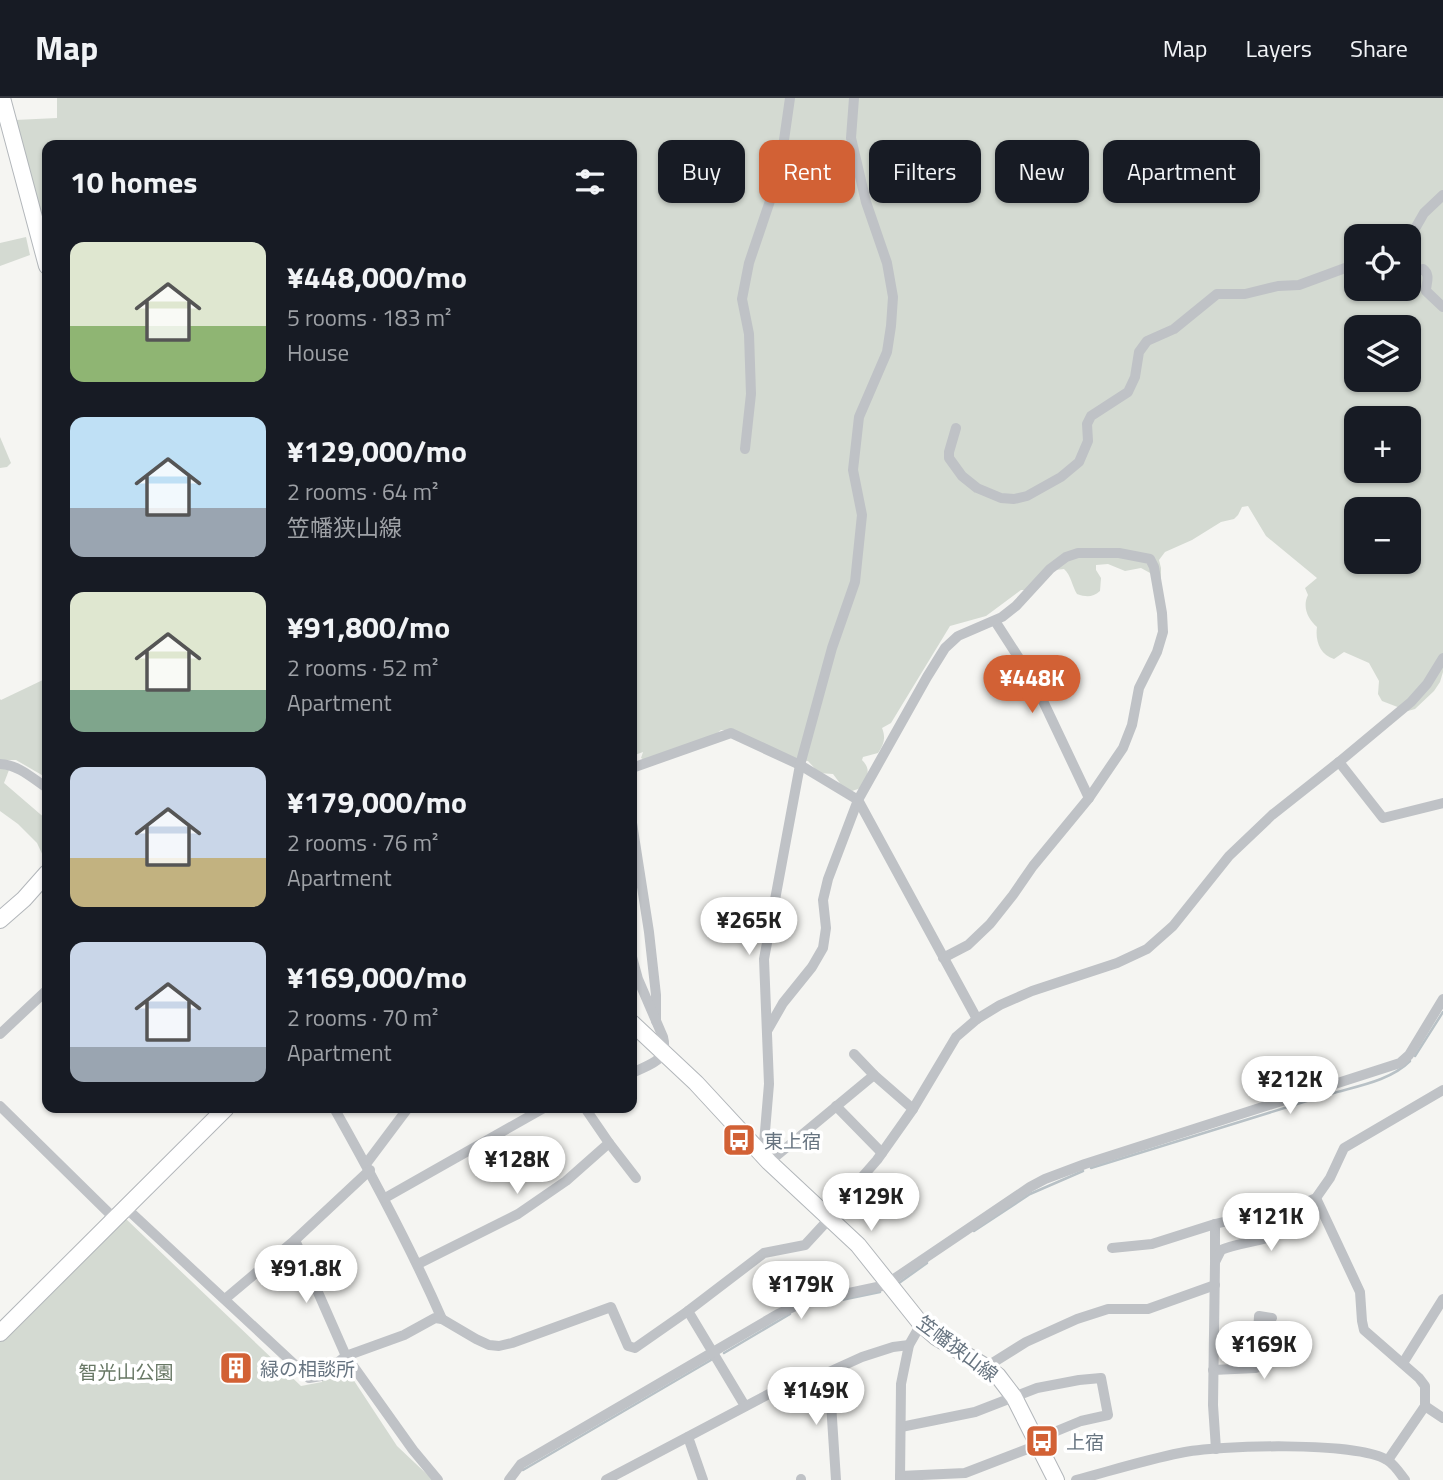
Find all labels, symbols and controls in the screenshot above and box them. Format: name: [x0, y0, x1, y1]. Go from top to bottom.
text: Map: [35, 23, 98, 73]
text: Map: [1163, 30, 1208, 66]
text: Layers: [1246, 30, 1312, 66]
text: Share: [1350, 30, 1408, 66]
chip: Buy: [658, 140, 745, 203]
chip: Rent: [759, 140, 855, 203]
chip: Filters: [869, 140, 981, 203]
chip: New: [995, 140, 1089, 203]
chip: Apartment: [1103, 140, 1260, 203]
text: 10 homes: [70, 159, 197, 205]
icon: filters: [571, 163, 609, 201]
map controls: [1344, 224, 1421, 574]
button: locate: [1344, 224, 1421, 301]
text: ¥448,000/mo: [287, 254, 467, 300]
icon: home: [126, 270, 210, 354]
text: 5 rooms · 183 m²: [287, 300, 451, 335]
button: layers: [1344, 315, 1421, 392]
text: House: [287, 335, 349, 370]
button: +: [1344, 406, 1421, 483]
text: ¥129,000/mo: [287, 428, 467, 474]
icon: home: [126, 445, 210, 529]
text: 2 rooms · 64 m²: [287, 474, 438, 509]
button: −: [1344, 497, 1421, 574]
text: 笠幡狭山線: [287, 510, 402, 545]
text: ¥91,800/mo: [287, 604, 450, 650]
icon: home: [126, 620, 210, 704]
text: 2 rooms · 52 m²: [287, 650, 438, 685]
pin: ¥448K: [983, 656, 1081, 715]
text: ¥448K: [999, 660, 1065, 695]
text: Apartment: [287, 685, 392, 720]
text: ¥179,000/mo: [287, 779, 467, 825]
icon: home: [126, 795, 210, 879]
text: 2 rooms · 76 m²: [287, 825, 438, 860]
text: Apartment: [287, 860, 392, 895]
pin: ¥265K: [700, 898, 798, 957]
text: ¥265K: [716, 902, 782, 937]
text: ¥169,000/mo: [287, 954, 467, 1000]
icon: home: [126, 970, 210, 1054]
text: 2 rooms · 70 m²: [287, 1000, 438, 1035]
text: Apartment: [287, 1035, 392, 1070]
pin: ¥212K: [1241, 1056, 1339, 1116]
text: ¥212K: [1257, 1061, 1323, 1096]
bus stop icon: 東上宿: [720, 1121, 758, 1159]
place label: 東上宿: [764, 1126, 821, 1155]
pin: ¥128K: [468, 1136, 566, 1196]
text: ¥128K: [484, 1141, 550, 1176]
pin: ¥129K: [822, 1174, 920, 1233]
text: ¥129K: [838, 1178, 904, 1213]
pin: ¥121K: [1222, 1194, 1320, 1253]
text: ¥121K: [1238, 1198, 1304, 1233]
pin: ¥91.8K: [249, 1246, 363, 1305]
text: ¥91.8K: [270, 1250, 342, 1285]
pin: ¥179K: [752, 1262, 850, 1321]
text: ¥179K: [768, 1266, 834, 1301]
street label: 笠幡狭山線: [911, 1308, 1005, 1388]
pin: ¥169K: [1215, 1322, 1313, 1381]
text: ¥169K: [1231, 1326, 1297, 1361]
building icon: 緑の相談所: [217, 1349, 255, 1387]
place label: 緑の相談所: [260, 1354, 355, 1383]
park label: 智光山公園: [78, 1357, 174, 1386]
pin: ¥149K: [767, 1368, 865, 1427]
text: ¥149K: [783, 1372, 849, 1407]
bus stop icon: 上宿: [1023, 1422, 1061, 1460]
place label: 上宿: [1066, 1427, 1104, 1456]

